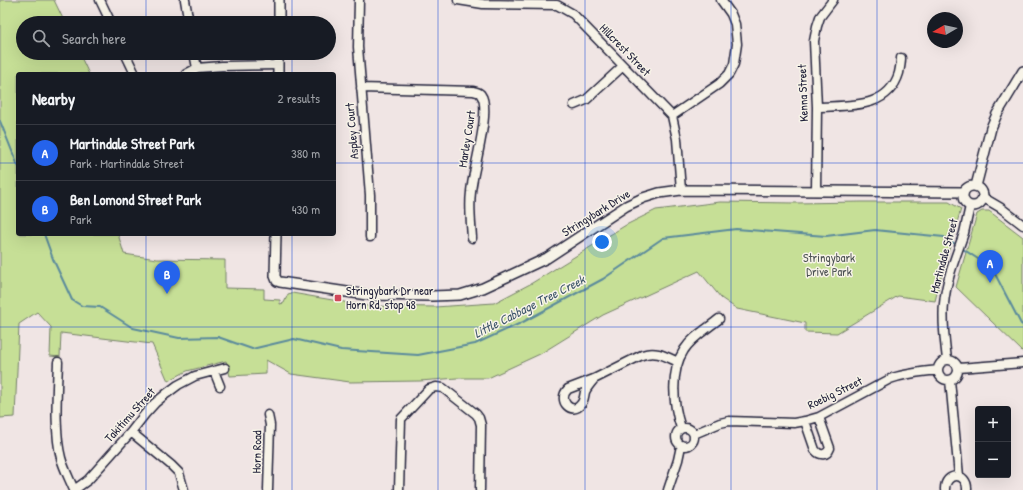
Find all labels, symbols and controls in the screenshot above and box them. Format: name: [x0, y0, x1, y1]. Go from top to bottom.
north arrow: [927, 12, 963, 48]
search box: [16, 16, 336, 60]
street label: Hillcrest Street: [596, 20, 655, 80]
icon: search: [30, 27, 52, 49]
text: Search here: [62, 28, 126, 49]
street label: Kenna Street: [793, 63, 812, 122]
text: Nearby: [32, 87, 75, 110]
text: 2 results: [278, 89, 320, 107]
street label: Aspley Court: [341, 101, 362, 160]
street label: Marley Court: [454, 108, 480, 169]
text: Martindale Street Park: [70, 133, 195, 154]
text: A: [42, 144, 48, 162]
text: 380 m: [291, 144, 320, 162]
text: Park · Martindale Street: [70, 154, 183, 172]
street label: Stringybark Drive: [558, 185, 633, 240]
text: Ben Lomond Street Park: [70, 189, 201, 210]
text: B: [42, 200, 48, 218]
text: 430 m: [292, 200, 320, 218]
text: Park: [70, 210, 92, 228]
street label: Martindale Street: [925, 216, 962, 295]
your location: [592, 232, 612, 252]
park label: Stringybark Drive Park: [803, 249, 855, 280]
pin: A: [977, 250, 1003, 283]
pin: B: [154, 261, 180, 294]
water label: Little Cabbage Tree Creek: [470, 269, 590, 343]
place label: Stringybark Dr near Horn Rd, stop 48: [346, 282, 434, 313]
marker: Stringybark Dr near Horn Rd, stop 48: [333, 293, 343, 303]
street label: Roebig Street: [805, 372, 866, 413]
street label: Takitimu Street: [100, 383, 159, 446]
map controls: [975, 406, 1011, 478]
button: +: [975, 406, 1011, 442]
street label: Horn Road: [248, 430, 265, 474]
button: −: [975, 442, 1011, 478]

